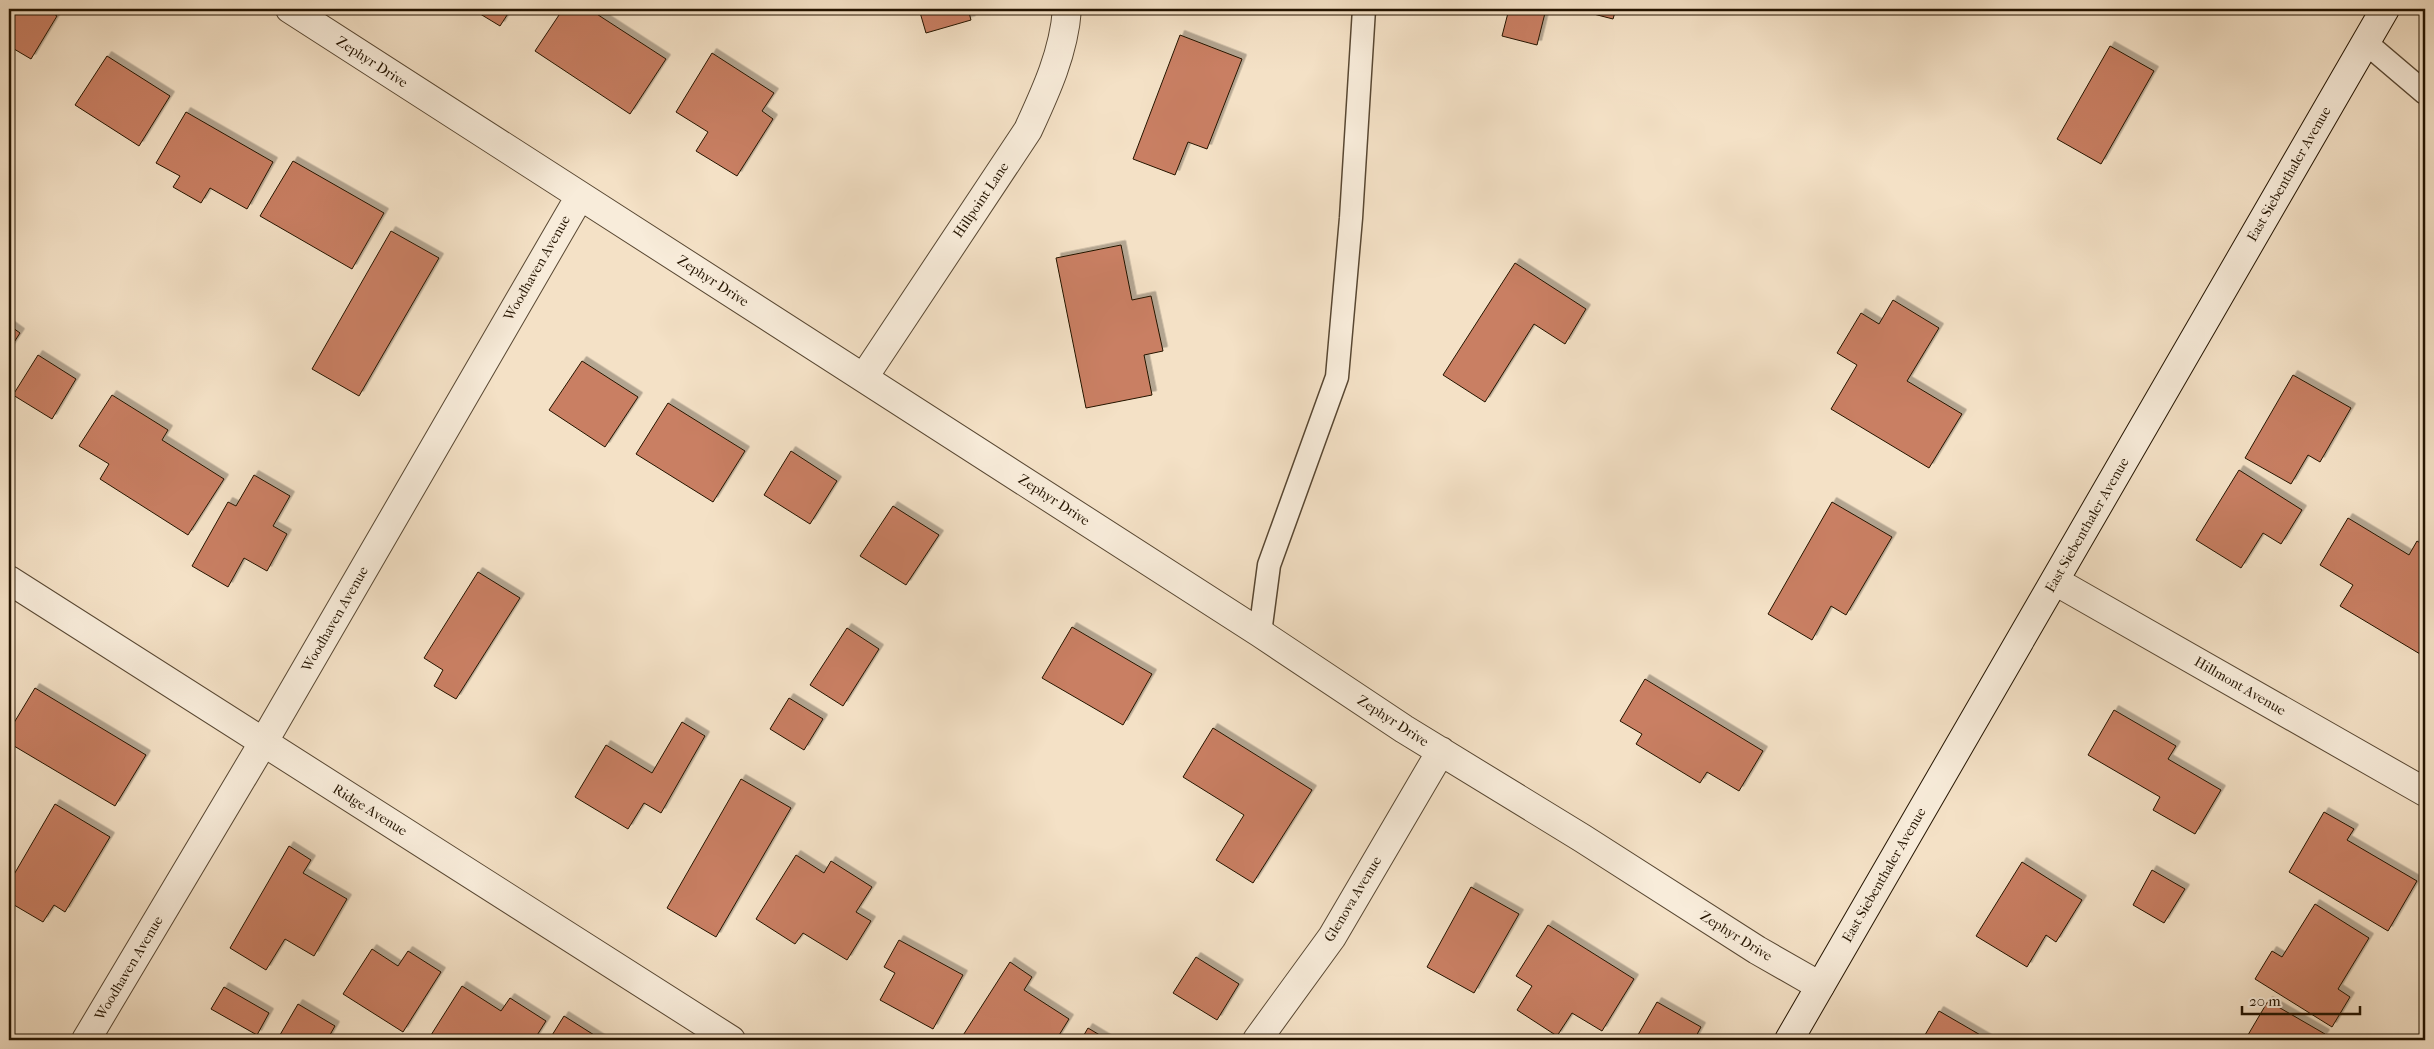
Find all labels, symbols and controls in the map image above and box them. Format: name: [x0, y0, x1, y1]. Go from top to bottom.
street label: Zephyr Drive: [333, 33, 411, 91]
street label: East Siebenthaler Avenue: [2243, 104, 2335, 244]
street label: Hillpoint Lane: [949, 159, 1013, 241]
street label: Woodhaven Avenue: [499, 212, 574, 325]
street label: Zephyr Drive: [674, 252, 752, 310]
street label: East Siebenthaler Avenue: [2041, 455, 2133, 595]
street label: Zephyr Drive: [1015, 471, 1093, 529]
street label: Woodhaven Avenue: [297, 563, 372, 676]
street label: Hillmont Avenue: [2191, 653, 2289, 719]
street label: Zephyr Drive: [1354, 692, 1432, 750]
street label: Ridge Avenue: [330, 780, 410, 840]
street label: East Siebenthaler Avenue: [1838, 805, 1930, 945]
street label: Glenova Avenue: [1321, 853, 1385, 945]
street label: Zephyr Drive: [1697, 907, 1775, 965]
street label: Woodhaven Avenue: [91, 913, 167, 1024]
scale bar: [2242, 984, 2359, 1016]
text: 20 m: [2249, 992, 2281, 1010]

